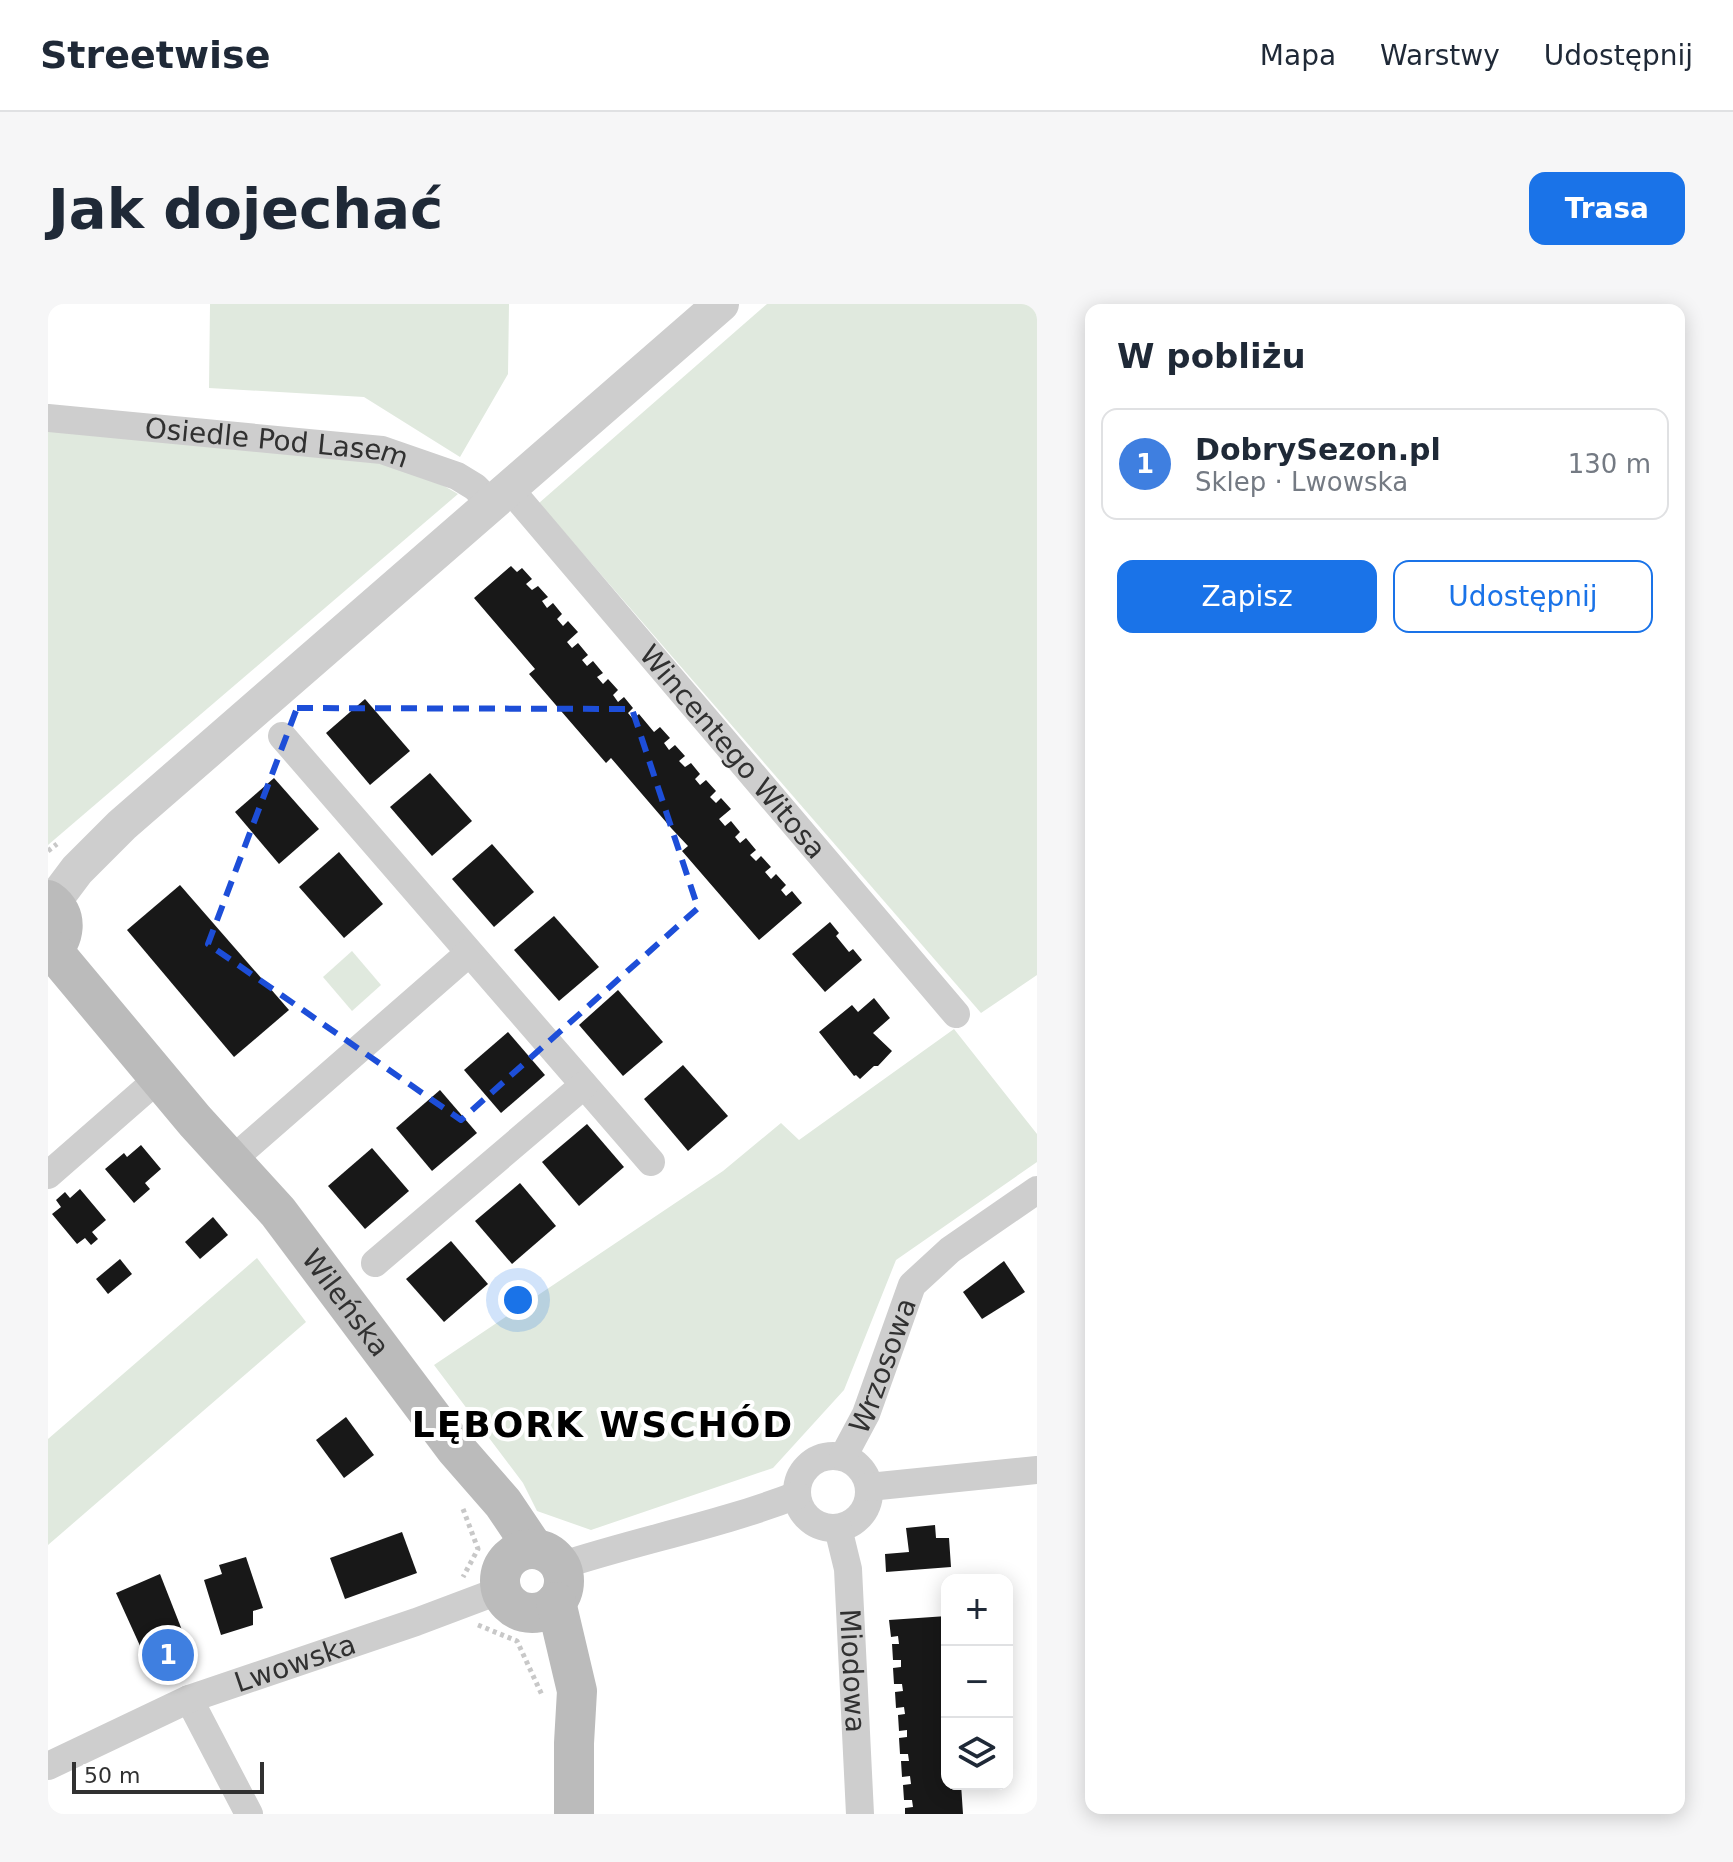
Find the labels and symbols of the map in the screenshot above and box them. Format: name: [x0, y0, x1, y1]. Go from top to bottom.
street label: Osiedle Pod Lasem: [143, 411, 413, 474]
street label: Wincentego Witosa: [633, 638, 833, 865]
street label: Wileńska: [295, 1243, 397, 1363]
your location: [498, 1280, 538, 1320]
street label: Wrzosowa: [842, 1294, 923, 1439]
district label: LĘBORK WSCHÓD: [412, 1404, 794, 1445]
street label: Miodowa: [833, 1608, 872, 1733]
pin: 1: [142, 1625, 194, 1685]
street label: Lwowska: [230, 1627, 360, 1699]
scale bar: [72, 1758, 264, 1794]

